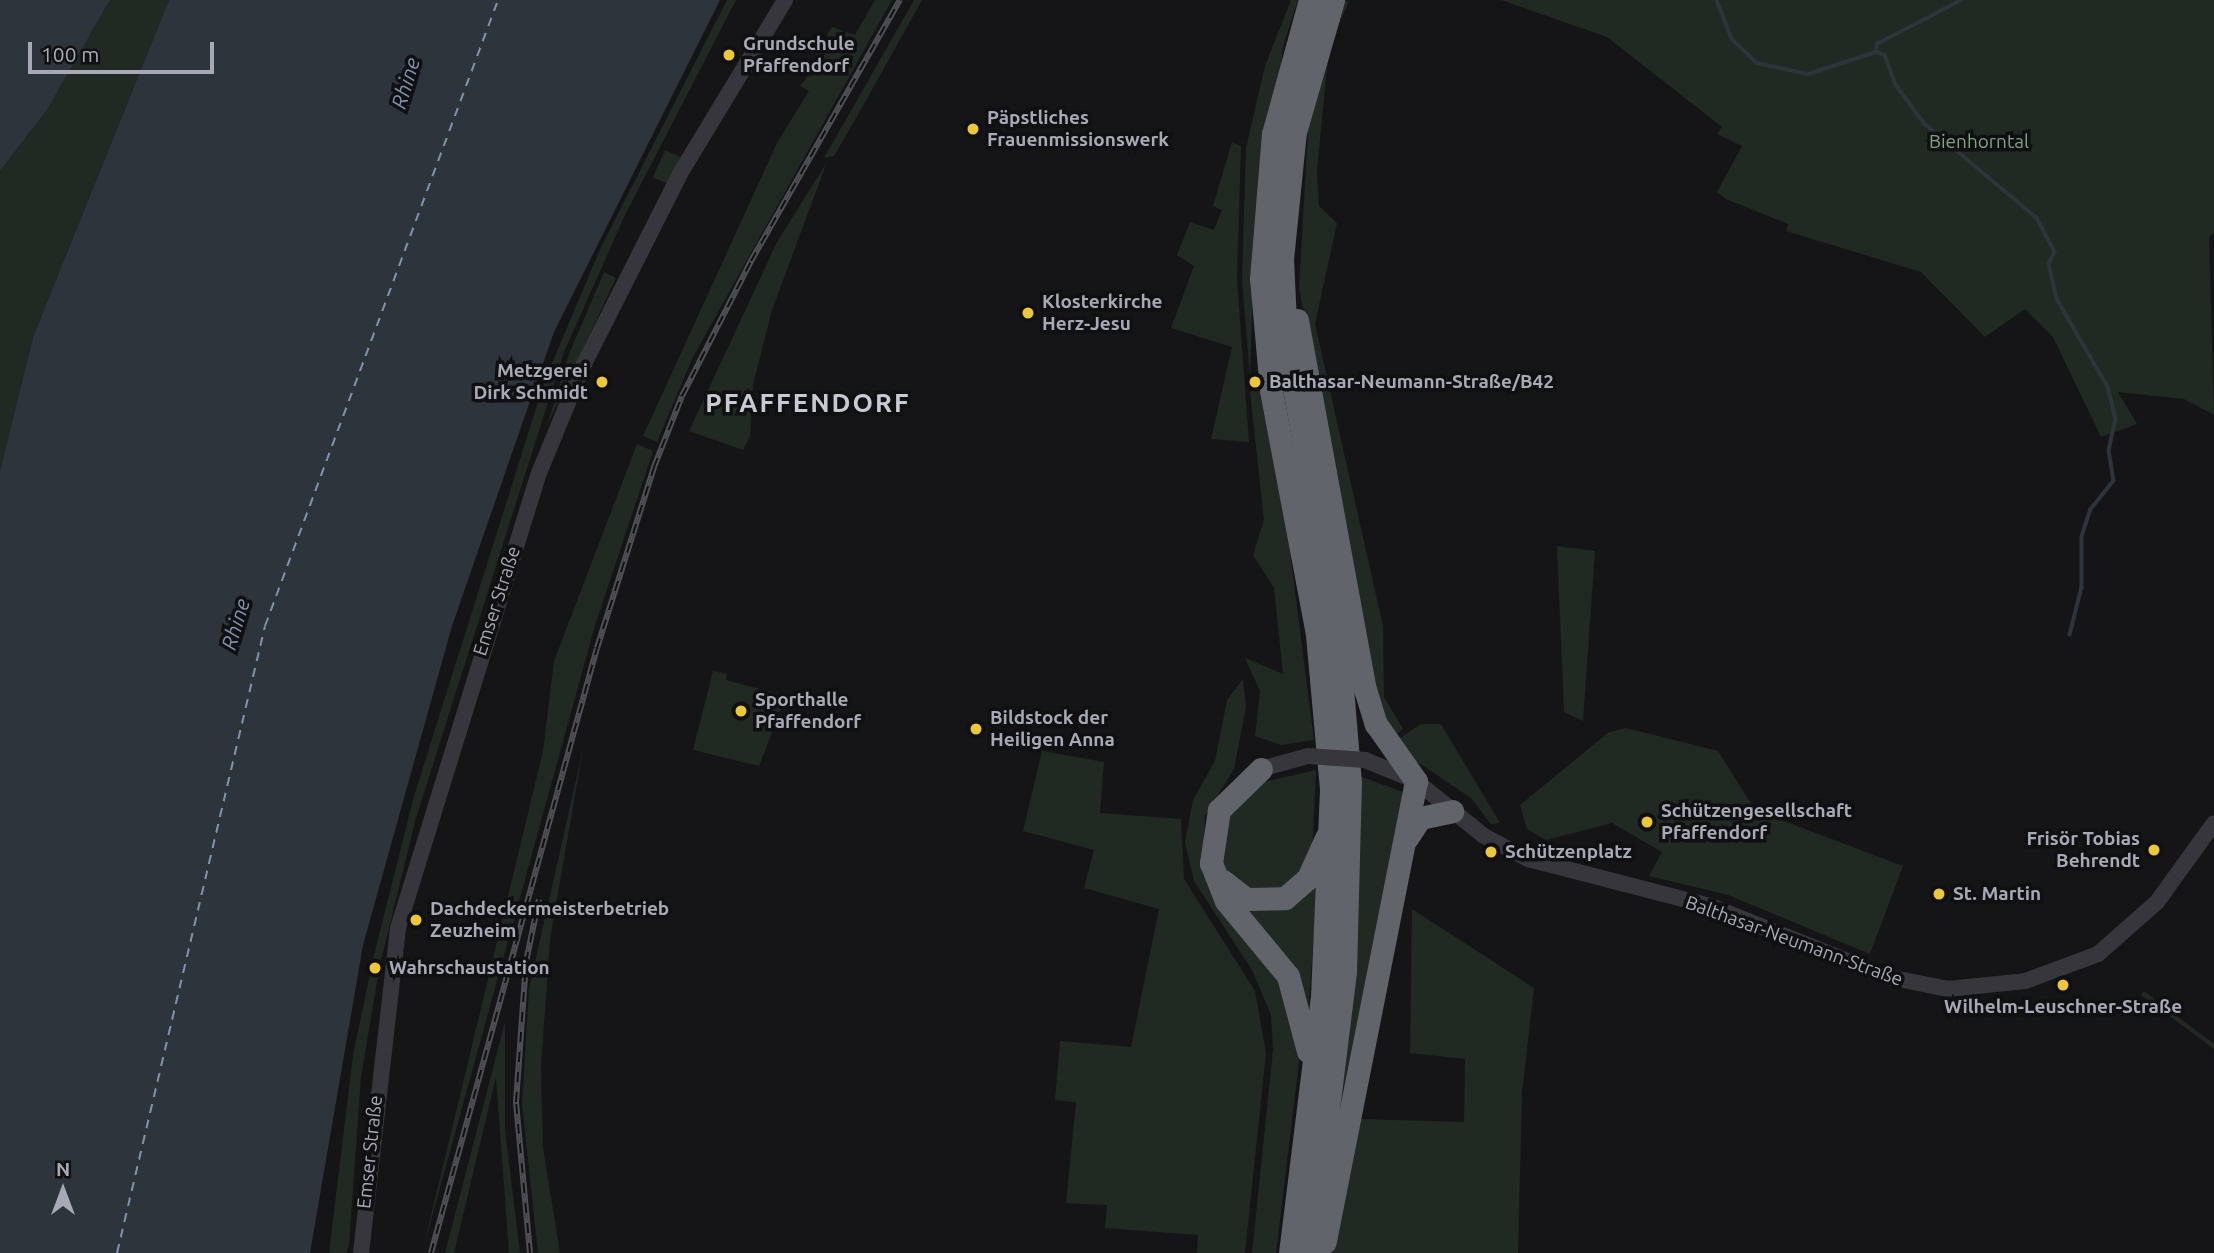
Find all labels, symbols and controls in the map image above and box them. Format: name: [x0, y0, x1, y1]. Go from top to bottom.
scale bar: [32, 28, 217, 72]
place label: Grundschule Pfaffendorf: [743, 33, 855, 77]
text: 100 m: [41, 42, 99, 66]
marker: Grundschule Pfaffendorf: [721, 47, 737, 63]
water label: Rhine: [385, 54, 425, 112]
place label: Päpstliches Frauenmissionswerk: [987, 107, 1169, 151]
marker: Päpstliches Frauenmissionswerk: [965, 121, 981, 137]
park label: Bienhorntal: [1929, 131, 2029, 153]
place label: Klosterkirche Herz-Jesu: [1042, 291, 1162, 335]
marker: Klosterkirche Herz-Jesu: [1020, 305, 1036, 321]
place label: Metzgerei Dirk Schmidt: [473, 360, 588, 404]
place label: Balthasar-Neumann-Straße/B42: [1269, 371, 1554, 393]
marker: Metzgerei Dirk Schmidt: [594, 374, 610, 390]
marker: Balthasar-Neumann-Straße/B42: [1247, 374, 1263, 390]
district label: PFAFFENDORF: [707, 387, 909, 419]
street label: Emser Straße: [469, 543, 525, 659]
water label: Rhine: [215, 595, 255, 653]
place label: Sporthalle Pfaffendorf: [755, 689, 861, 733]
marker: Sporthalle Pfaffendorf: [733, 703, 749, 719]
place label: Bildstock der Heiligen Anna: [990, 707, 1115, 751]
marker: Bildstock der Heiligen Anna: [968, 721, 984, 737]
place label: Schützengesellschaft Pfaffendorf: [1661, 800, 1852, 844]
marker: Schützengesellschaft Pfaffendorf: [1639, 814, 1655, 830]
place label: Frisör Tobias Behrendt: [2026, 828, 2140, 872]
place label: Schützenplatz: [1505, 841, 1632, 863]
marker: Frisör Tobias Behrendt: [2146, 842, 2162, 858]
marker: Schützenplatz: [1483, 844, 1499, 860]
place label: St. Martin: [1953, 883, 2041, 905]
marker: St. Martin: [1931, 886, 1947, 902]
street label: Balthasar-Neumann-Straße: [1682, 891, 1906, 991]
place label: Dachdeckermeisterbetrieb Zeuzheim: [430, 898, 669, 942]
marker: Dachdeckermeisterbetrieb Zeuzheim: [408, 912, 424, 928]
place label: Wahrschaustation: [389, 957, 550, 979]
marker: Wahrschaustation: [367, 960, 383, 976]
marker: Wilhelm-Leuschner-Straße: [2055, 977, 2071, 993]
place label: Wilhelm-Leuschner-Straße: [1944, 996, 2182, 1018]
street label: Emser Straße: [353, 1094, 387, 1210]
north arrow: [28, 1155, 98, 1225]
text: N: [56, 1158, 70, 1180]

